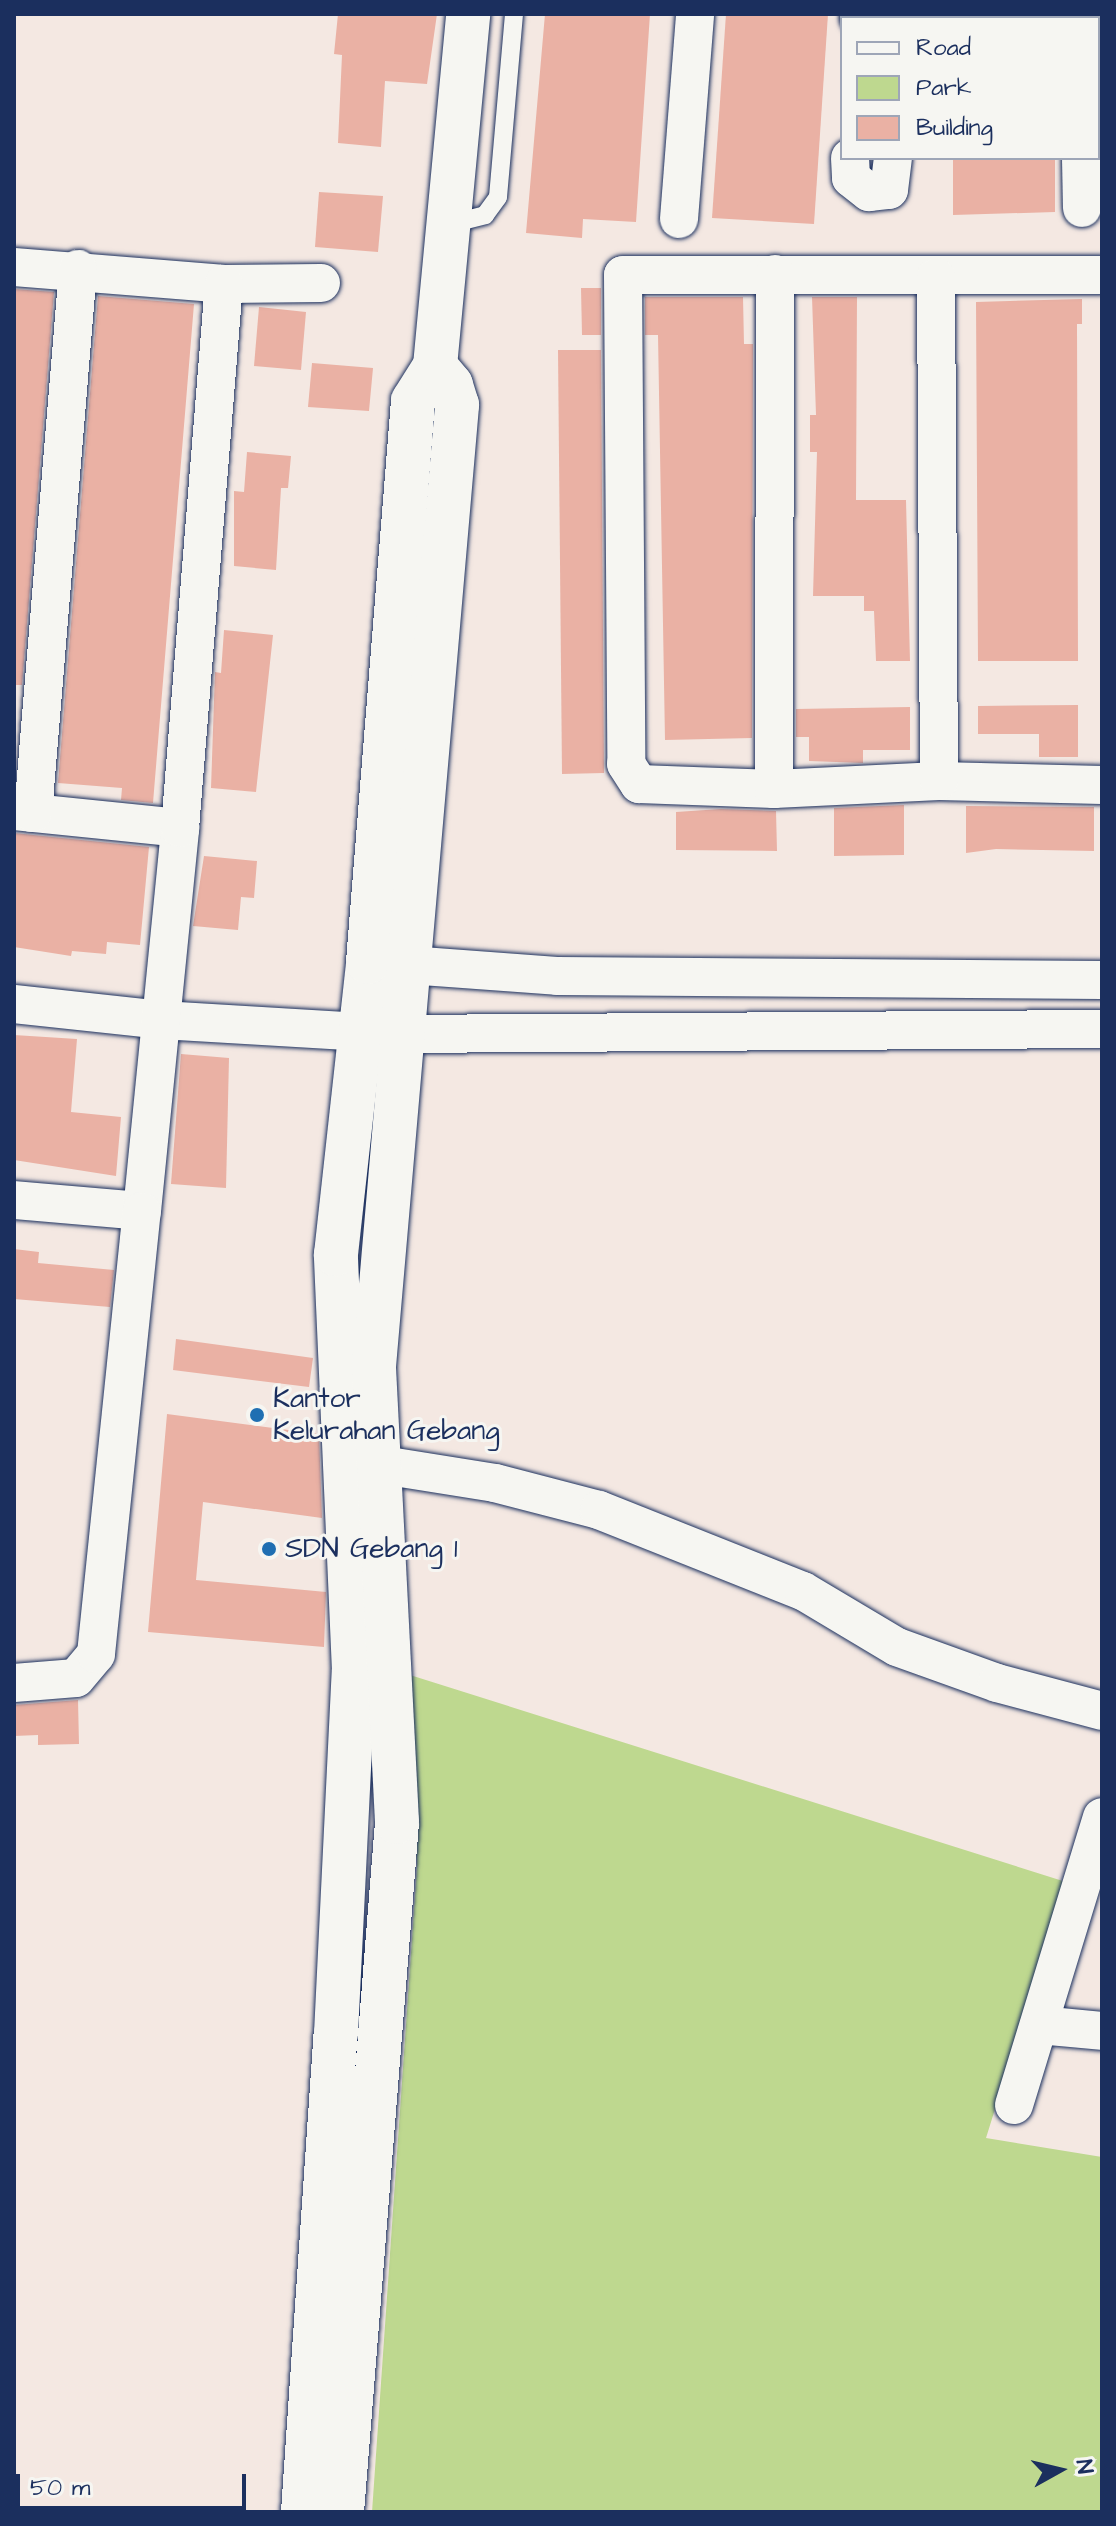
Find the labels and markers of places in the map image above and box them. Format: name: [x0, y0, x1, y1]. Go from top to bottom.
place label: Kantor Kelurahan Gebang: [273, 1382, 500, 1448]
marker: Kantor Kelurahan Gebang: [248, 1406, 266, 1424]
place label: SDN Gebang 1: [285, 1532, 458, 1566]
marker: SDN Gebang 1: [260, 1540, 278, 1558]

